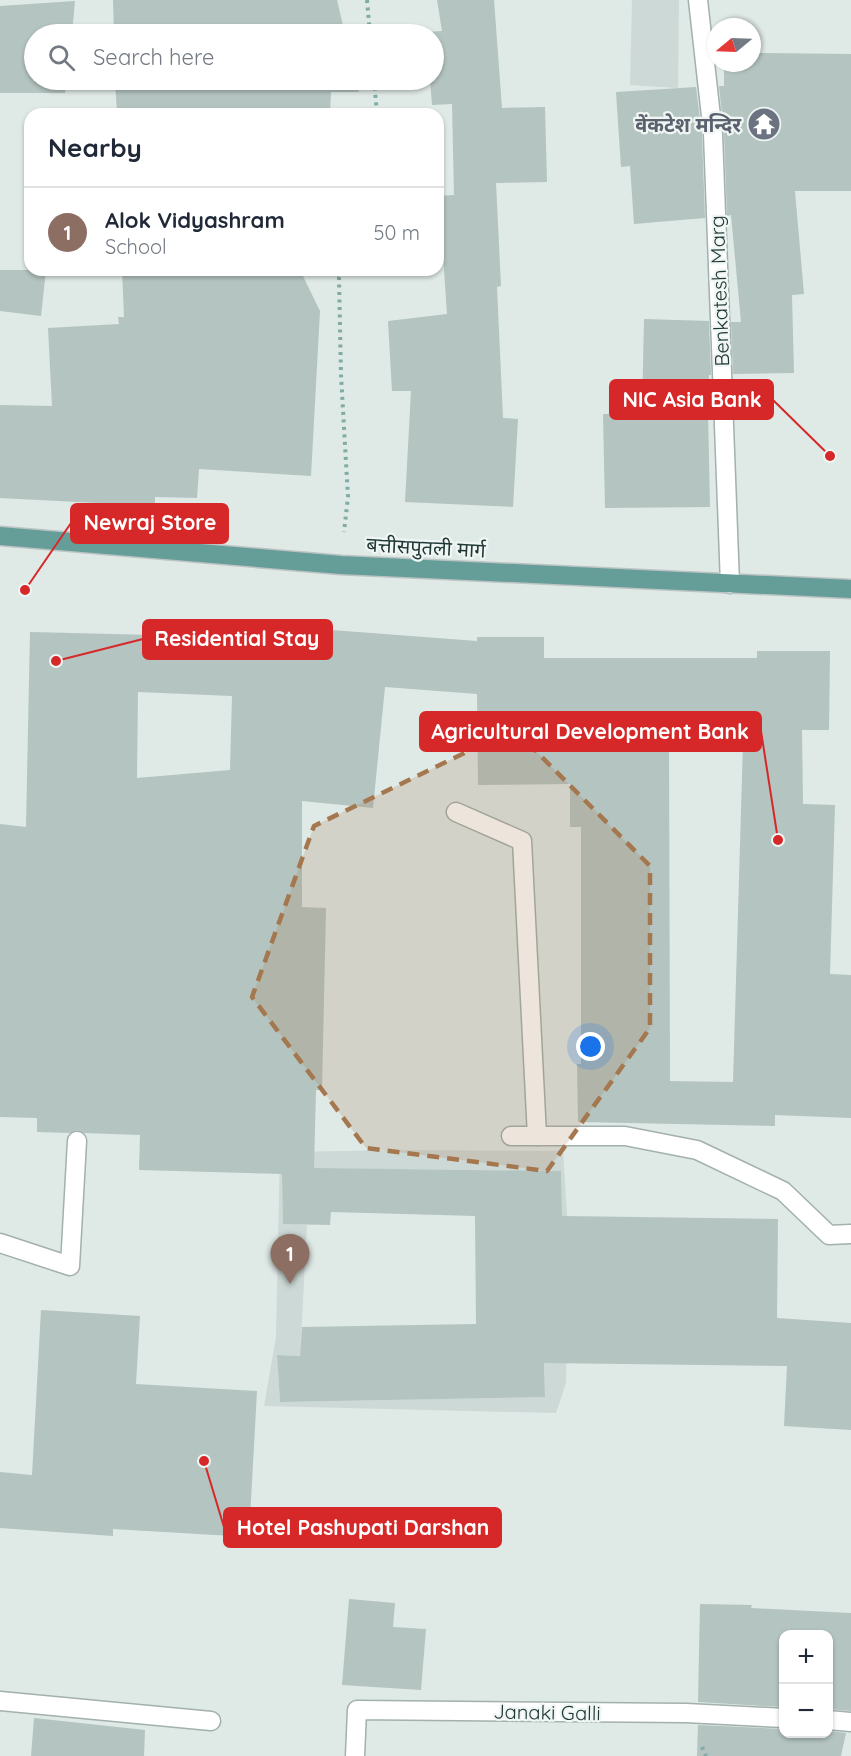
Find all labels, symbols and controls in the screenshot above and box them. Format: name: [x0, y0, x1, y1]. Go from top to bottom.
north arrow: [707, 18, 761, 72]
search box: [24, 24, 444, 90]
icon: search: [45, 41, 78, 74]
text: Search here: [93, 43, 214, 71]
temple icon: वेंकटेश मन्दिर: [746, 106, 782, 142]
place label: वेंकटेश मन्दिर: [635, 112, 742, 137]
text: Nearby: [48, 131, 142, 164]
text: Alok Vidyashram: [105, 206, 285, 234]
street label: Benkatesh Marg: [704, 215, 734, 367]
text: 1: [64, 220, 71, 245]
text: 50 m: [374, 220, 420, 245]
text: School: [105, 234, 167, 259]
callout: NIC Asia Bank: [610, 380, 773, 419]
text: NIC Asia Bank: [622, 386, 762, 412]
callout: Newraj Store: [71, 504, 228, 543]
text: Newraj Store: [84, 509, 216, 535]
street label: बत्तीसपुतली मार्ग: [366, 531, 487, 564]
callout: Residential Stay: [143, 620, 332, 659]
text: Residential Stay: [155, 625, 319, 651]
callout: Agricultural Development Bank: [420, 712, 761, 751]
text: Agricultural Development Bank: [431, 718, 749, 744]
your location: [576, 1032, 605, 1061]
pin: 1: [270, 1234, 310, 1284]
callout: Hotel Pashupati Darshan: [224, 1508, 501, 1547]
text: Hotel Pashupati Darshan: [237, 1514, 489, 1540]
map controls: [779, 1630, 833, 1738]
button: +: [779, 1630, 833, 1684]
button: −: [779, 1684, 833, 1738]
street label: Janaki Galli: [493, 1699, 601, 1725]

